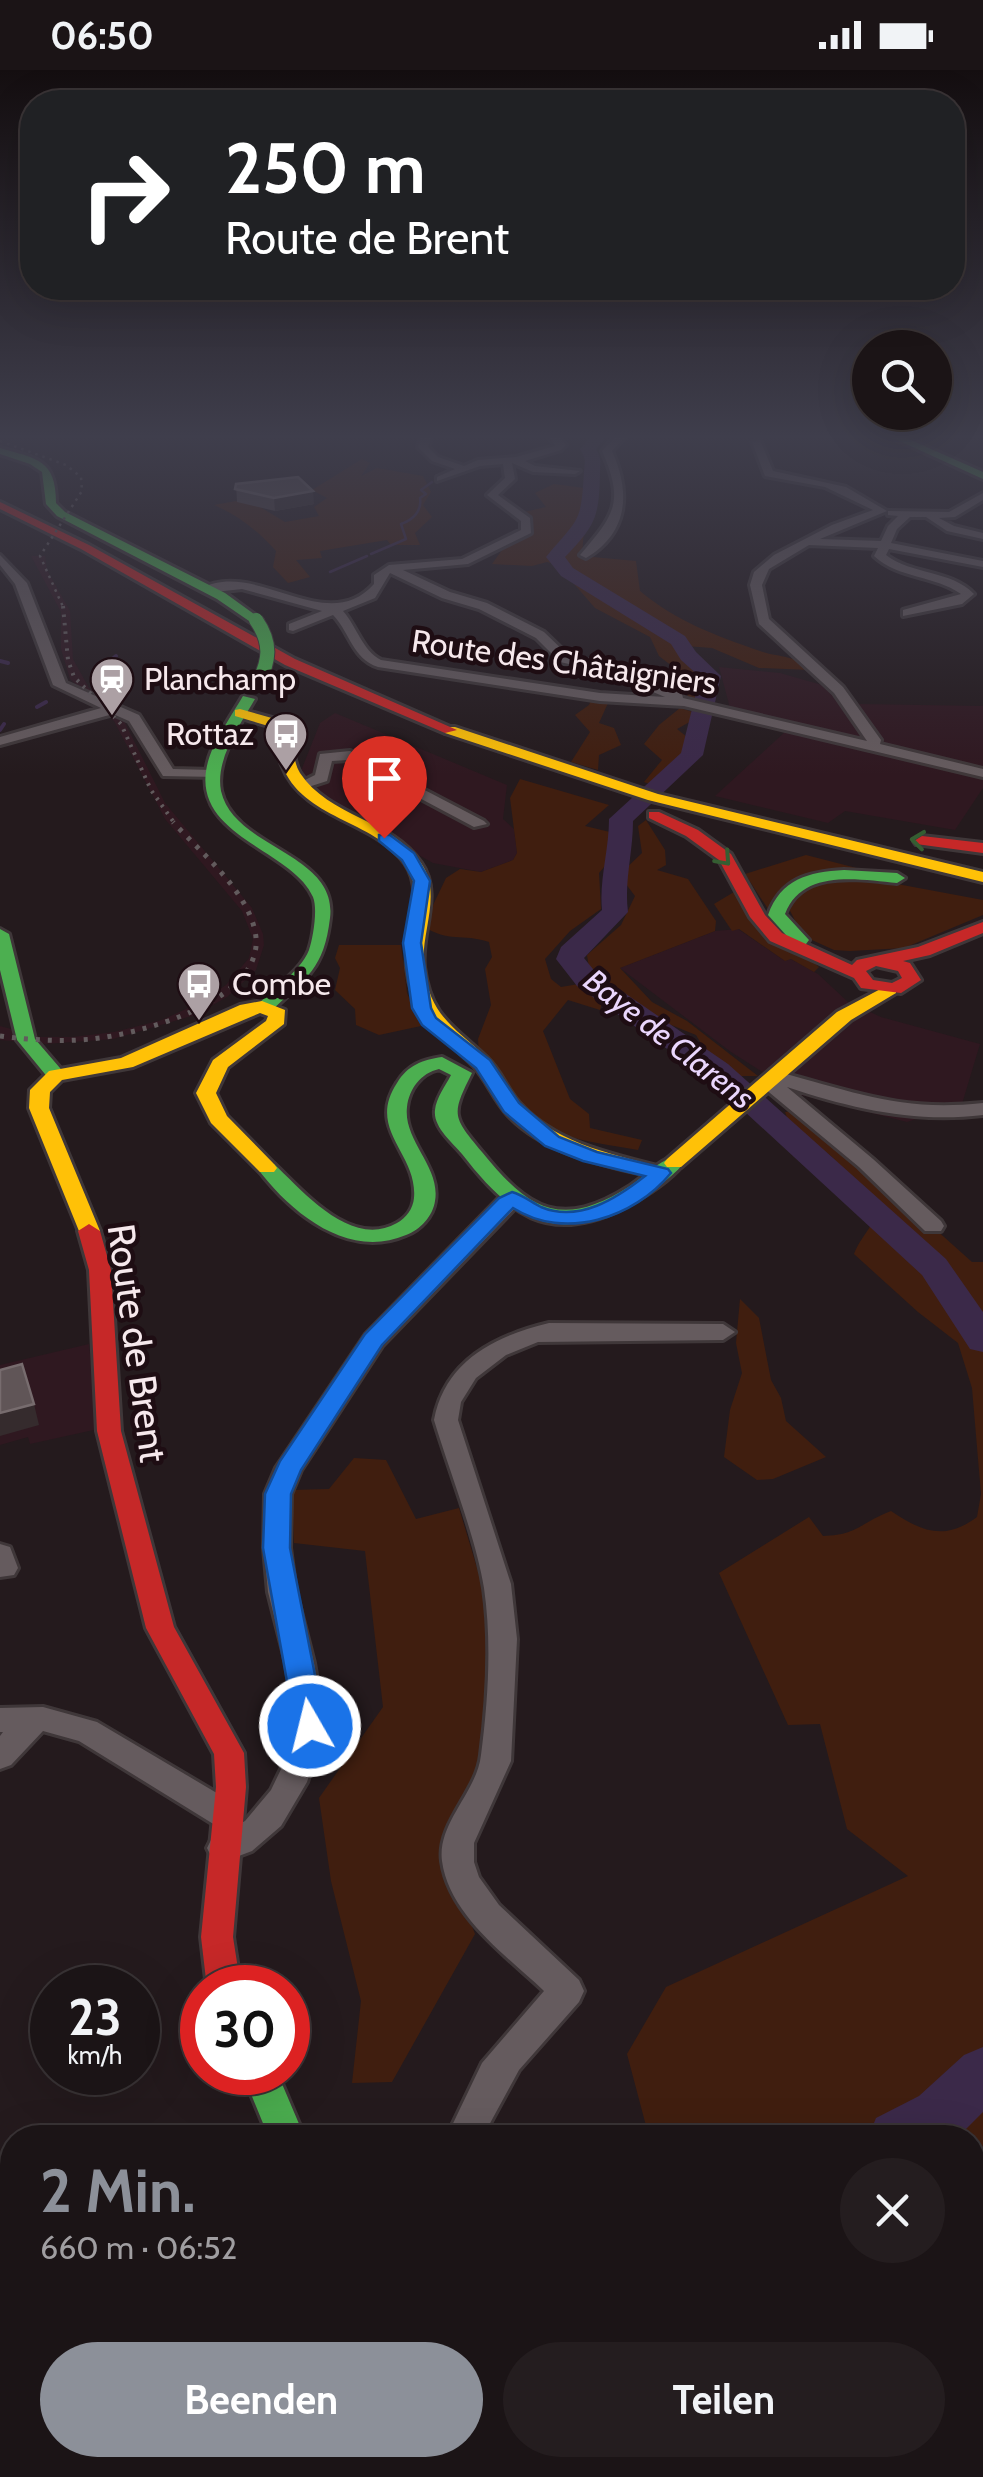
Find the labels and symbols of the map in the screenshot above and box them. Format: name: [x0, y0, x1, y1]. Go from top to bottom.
street label: Route des Châtaigniers: [409, 621, 719, 702]
station icon: Planchamp: [89, 656, 135, 717]
place label: Planchamp: [144, 659, 296, 698]
bus stop icon: Rottaz: [263, 711, 309, 772]
place label: Rottaz: [166, 714, 254, 753]
pin: [342, 736, 427, 839]
one-way arrow: [910, 831, 926, 852]
one-way arrow: [713, 847, 731, 866]
water label: Baye de Clarens: [577, 960, 762, 1117]
bus stop icon: Combe: [176, 961, 222, 1022]
place label: Combe: [232, 964, 331, 1003]
street label: Route de Brent: [98, 1221, 177, 1465]
position arrow: [258, 1674, 362, 1778]
speed limit sign: 30: [180, 1965, 310, 2095]

